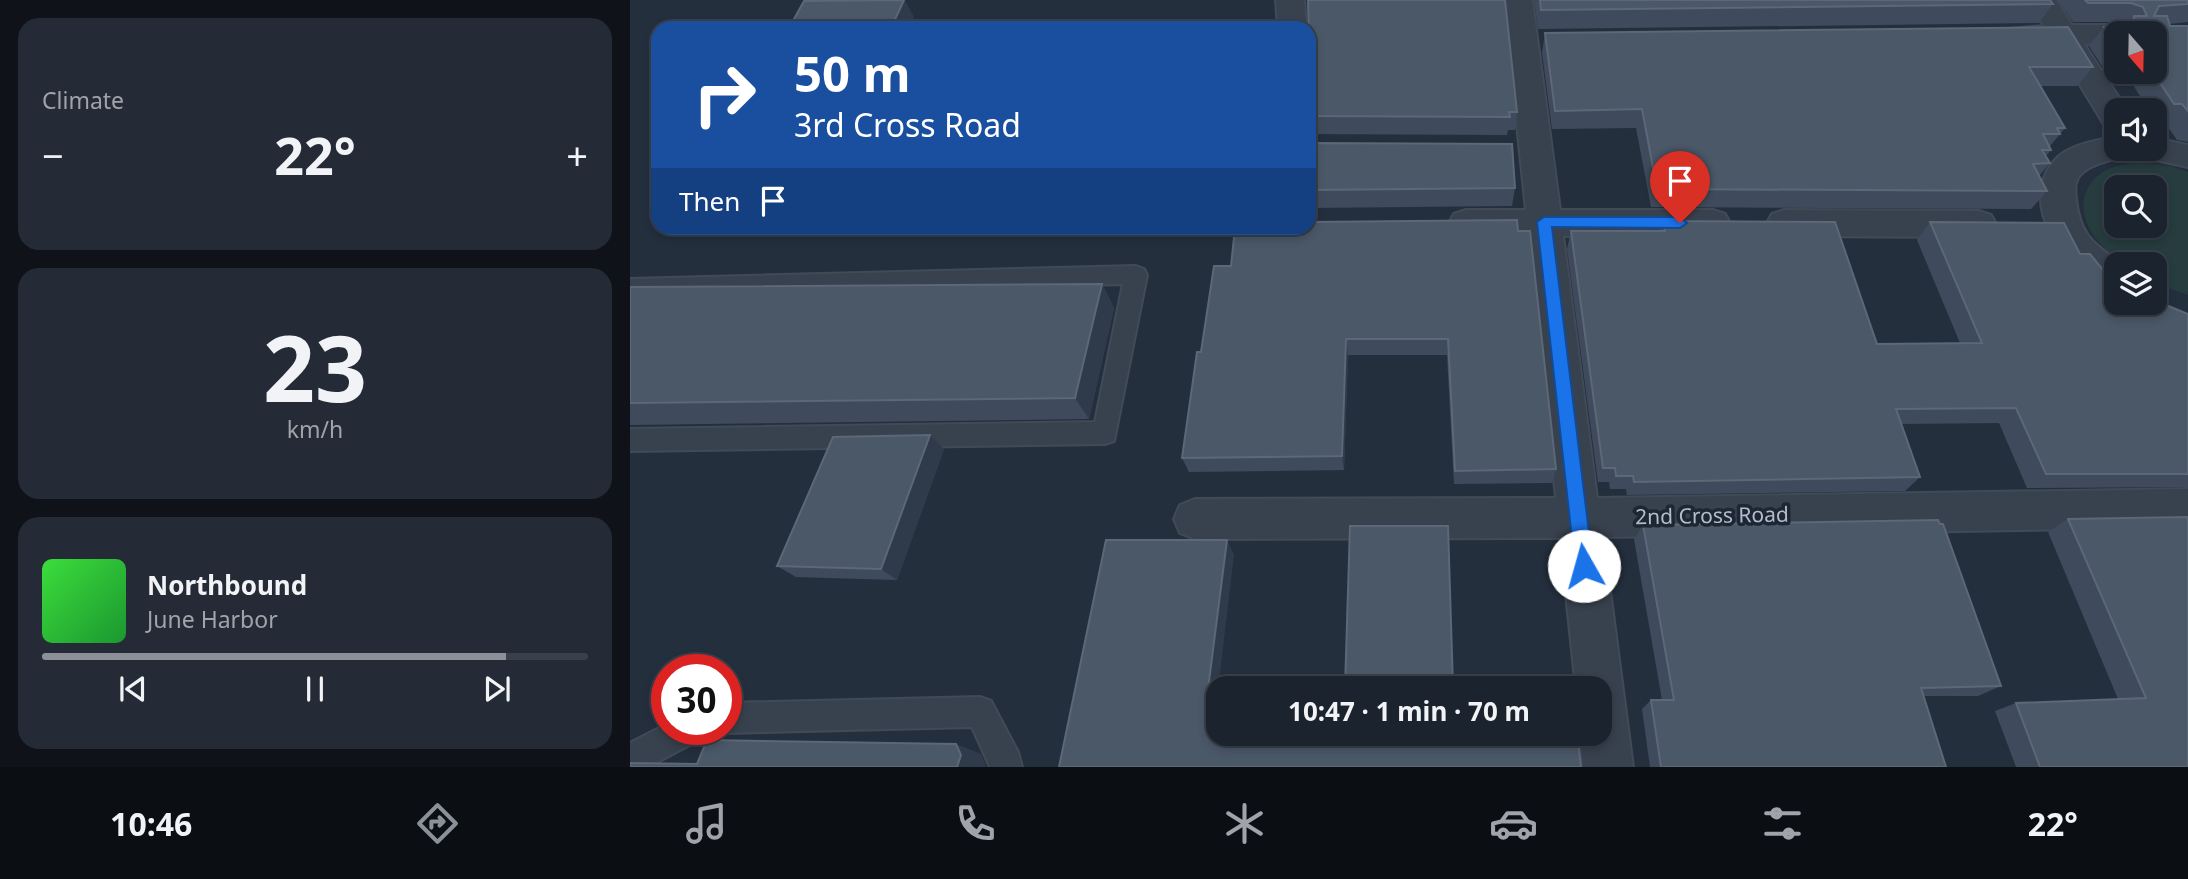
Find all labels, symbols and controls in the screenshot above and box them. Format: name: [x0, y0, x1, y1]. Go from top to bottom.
north arrow: [2104, 21, 2166, 84]
map controls: [2104, 21, 2167, 315]
text: 50 m: [794, 40, 911, 106]
icon: right: [679, 49, 770, 140]
text: Climate: [42, 84, 124, 116]
button: sound: [2104, 98, 2167, 161]
text: 3rd Cross Road: [794, 103, 1021, 146]
text: 22°: [274, 119, 356, 190]
text: −: [42, 129, 64, 181]
text: +: [566, 129, 588, 181]
pin: [1650, 151, 1710, 223]
icon: arrive: [1661, 162, 1699, 200]
button: search: [2104, 175, 2167, 238]
icon: arrive: [754, 182, 792, 220]
text: Then: [679, 183, 740, 219]
button: layers: [2104, 252, 2167, 315]
text: 23: [263, 305, 367, 429]
text: km/h: [287, 413, 343, 445]
street label: 2nd Cross Road: [1635, 500, 1789, 530]
position arrow: [1547, 529, 1621, 603]
text: Northbound: [147, 567, 307, 603]
text: June Harbor: [147, 603, 278, 635]
speed limit sign: 30: [651, 654, 742, 745]
icon: previous: [114, 670, 152, 708]
icon: pause: [296, 670, 334, 708]
icon: next: [478, 670, 516, 708]
text: 10:47 · 1 min · 70 m: [1288, 693, 1530, 729]
icon: directions: [413, 799, 462, 848]
icon: music: [682, 799, 731, 848]
icon: phone: [951, 799, 1000, 848]
icon: climate: [1220, 799, 1269, 848]
icon: car: [1489, 799, 1538, 848]
icon: filters: [1758, 799, 1807, 848]
text: 10:46: [110, 802, 192, 845]
text: 22°: [2028, 802, 2078, 845]

